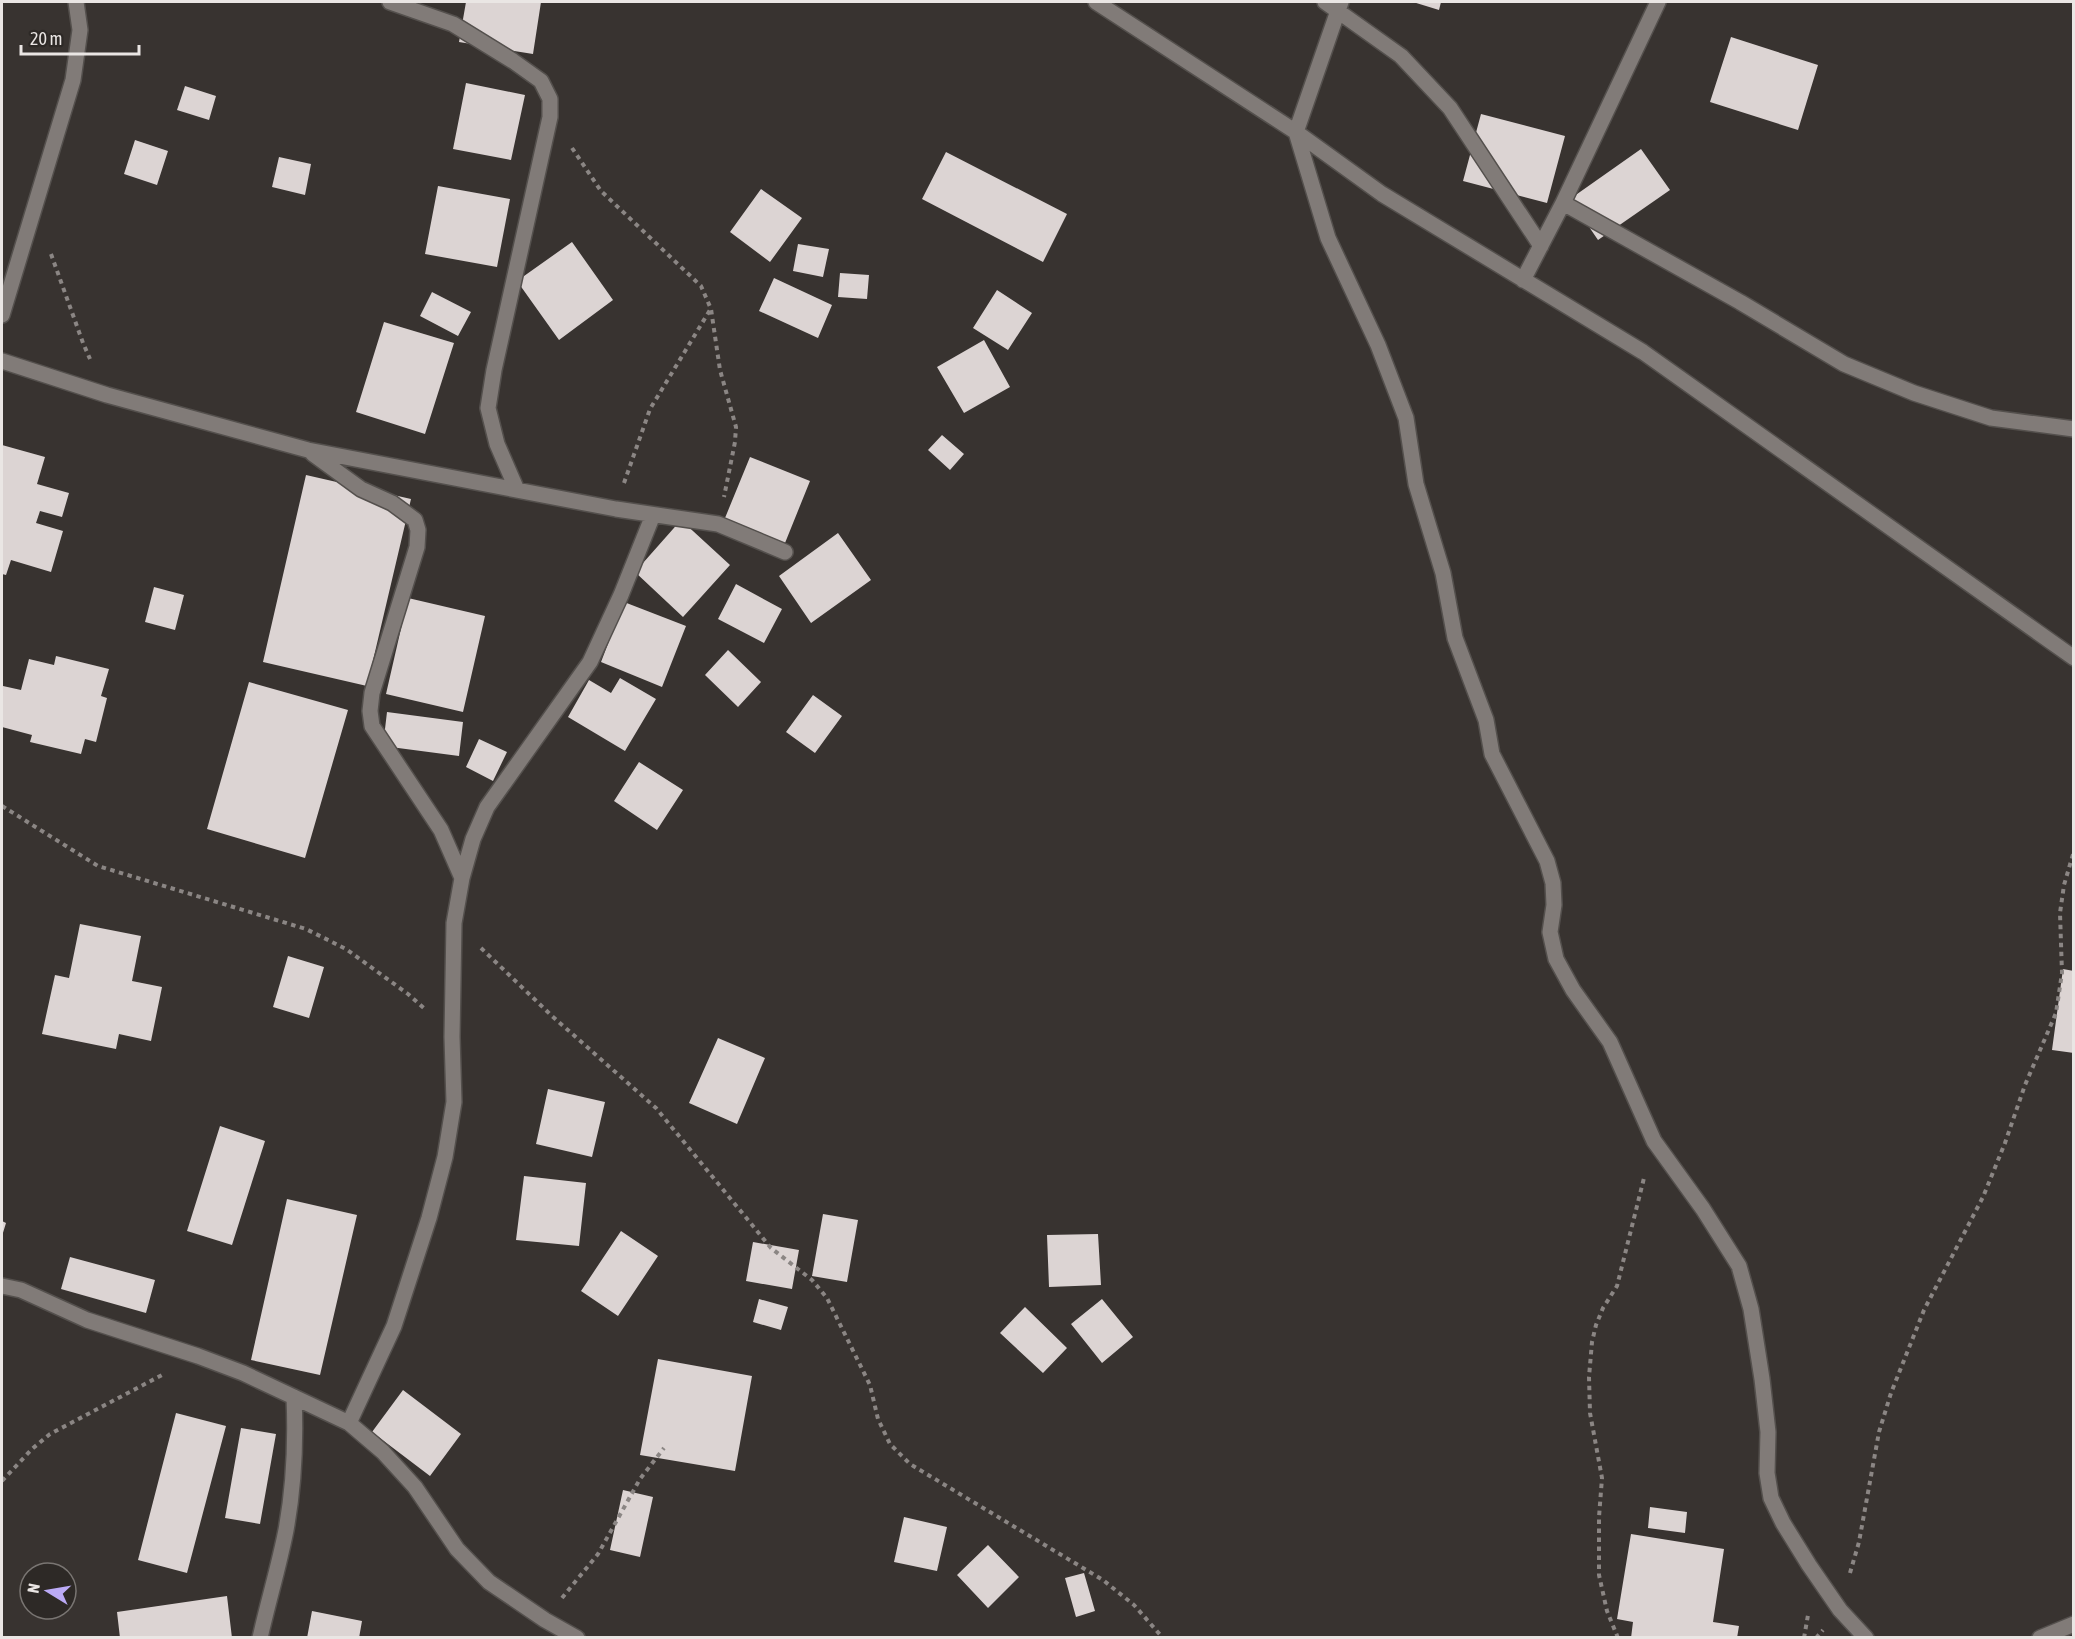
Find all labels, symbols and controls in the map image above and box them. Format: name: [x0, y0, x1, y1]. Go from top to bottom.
scale bar: [21, 18, 140, 56]
text: 20 m: [30, 28, 62, 49]
north arrow: [18, 1561, 78, 1621]
text: N: [24, 1582, 43, 1594]

